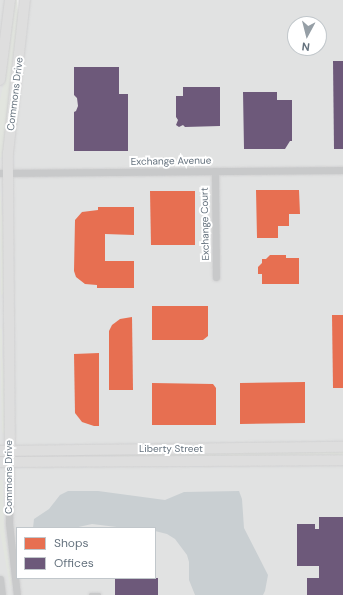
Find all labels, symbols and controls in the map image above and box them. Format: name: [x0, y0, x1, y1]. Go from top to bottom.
north arrow: [287, 16, 327, 56]
text: N: [301, 39, 310, 54]
street label: Commons Drive: [5, 57, 25, 131]
street label: Exchange Avenue: [131, 154, 211, 168]
street label: Exchange Court: [198, 187, 212, 261]
street label: Commons Drive: [3, 440, 15, 514]
street label: Liberty Street: [139, 443, 203, 455]
legend: [16, 527, 156, 579]
text: Shops: [54, 535, 89, 551]
text: Offices: [54, 555, 94, 571]

